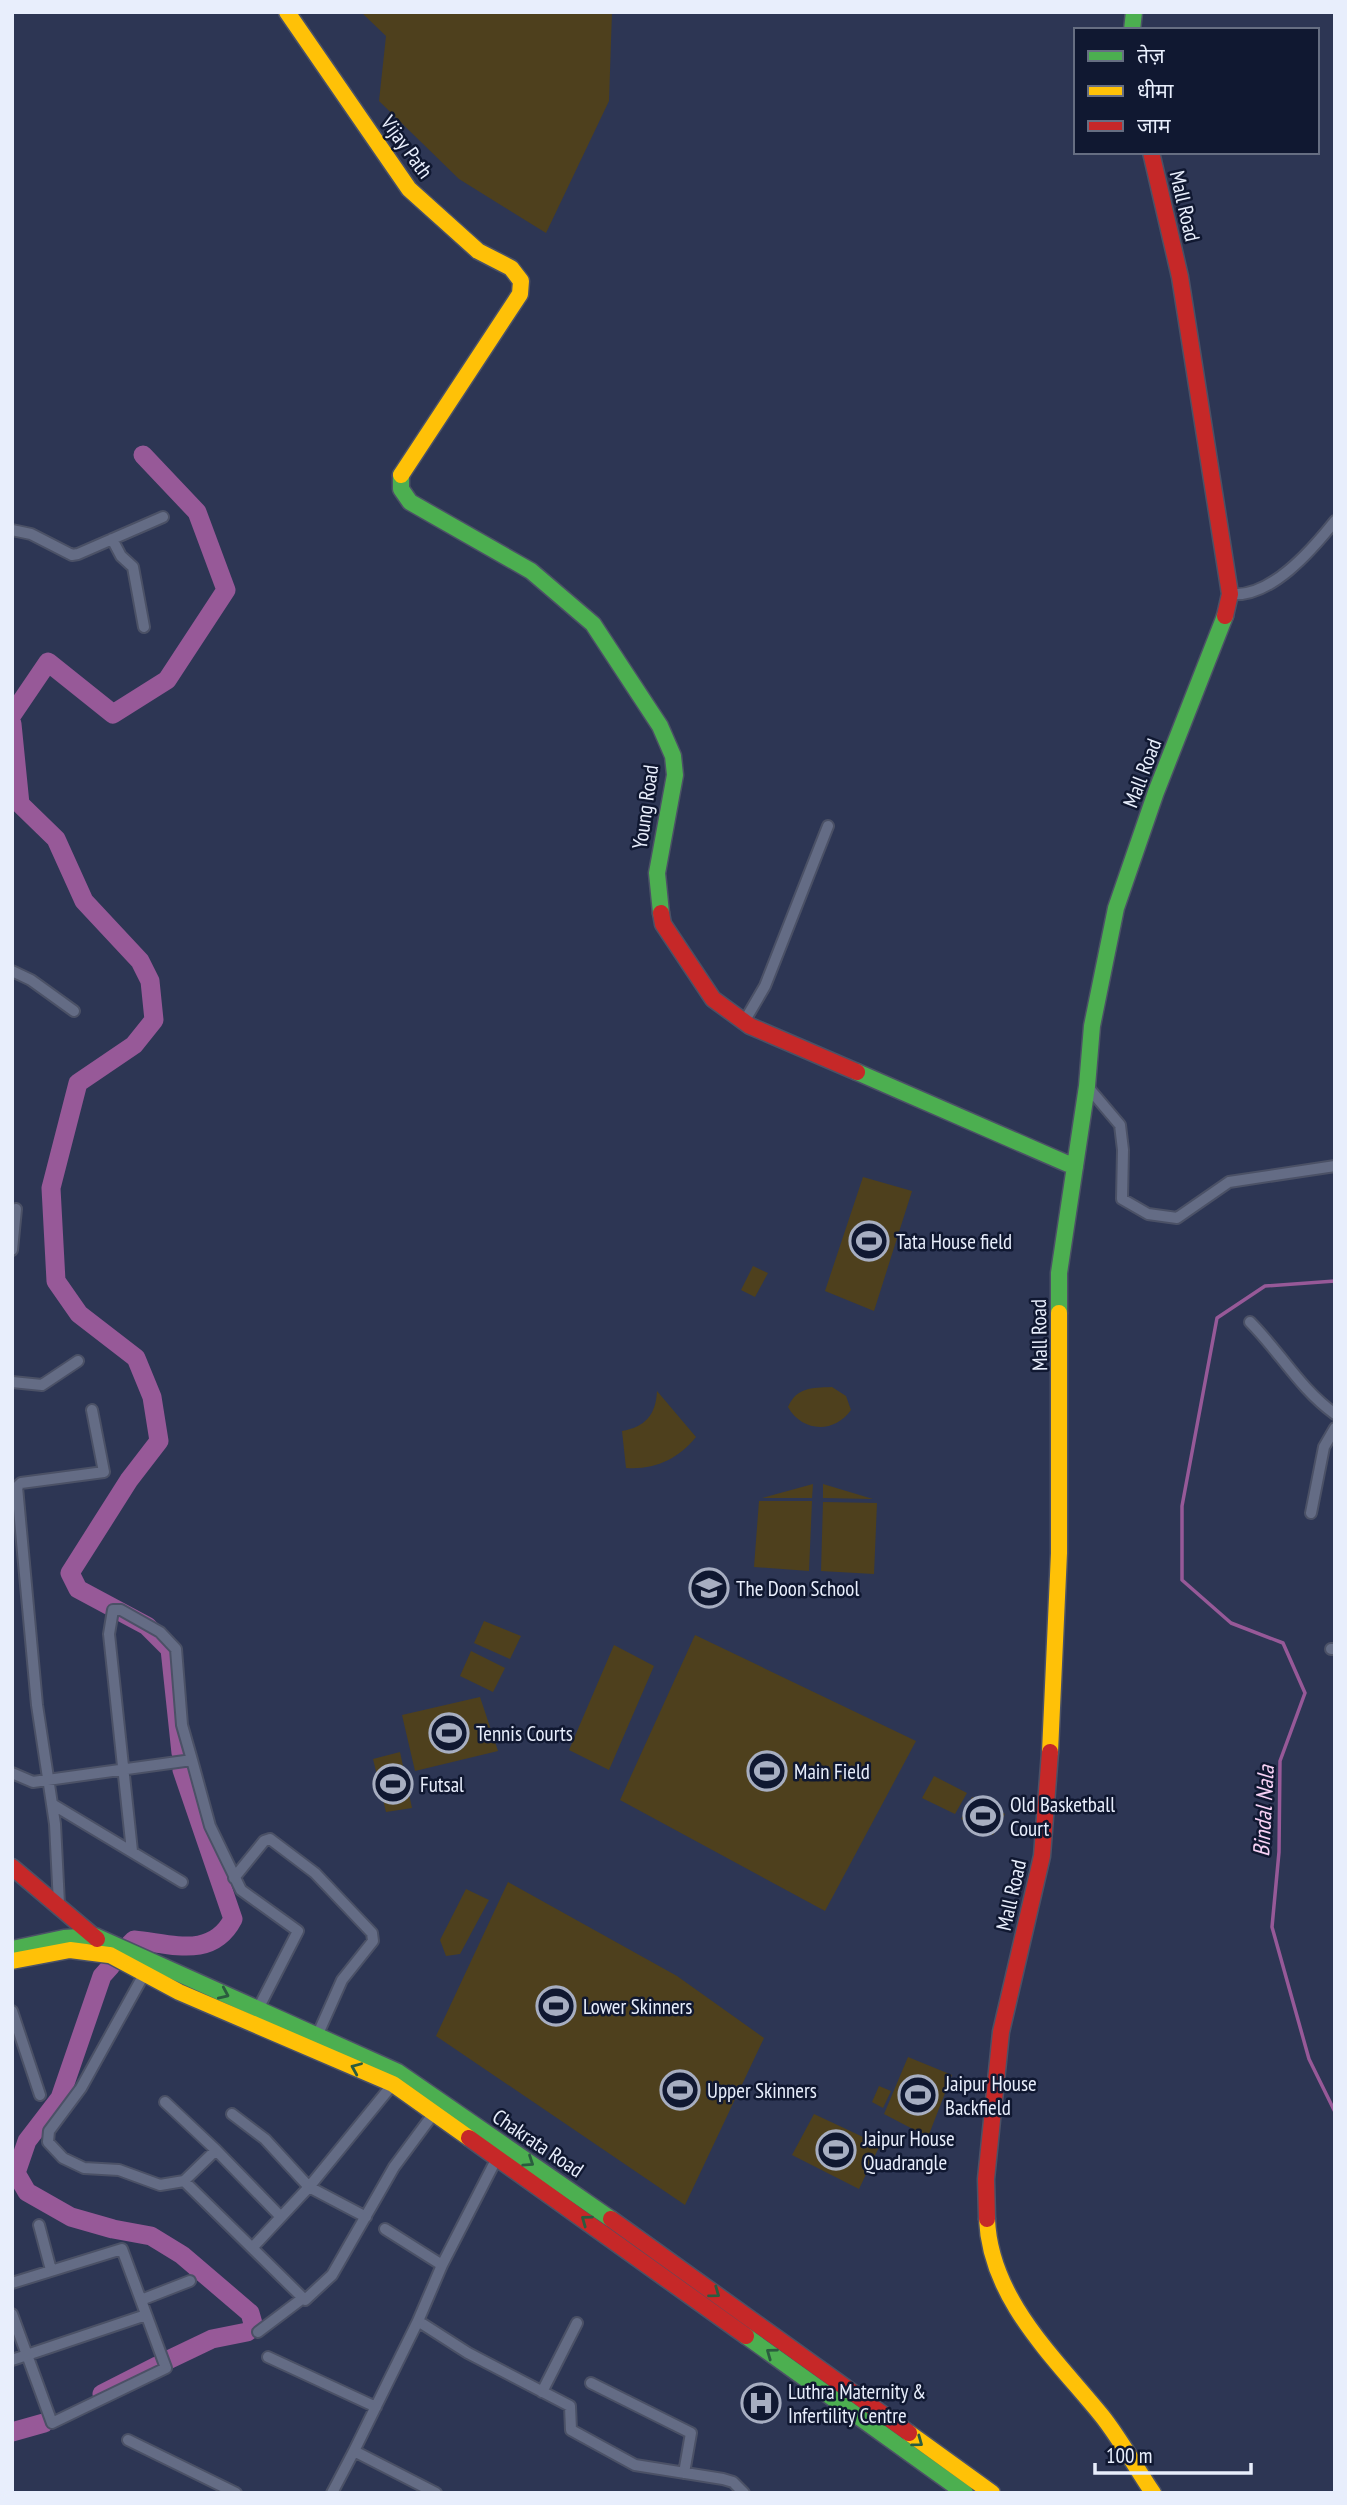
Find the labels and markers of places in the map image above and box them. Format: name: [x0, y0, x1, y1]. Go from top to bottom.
sports icon: Tata House field: [848, 1220, 890, 1262]
place label: Tata House field: [896, 1228, 1012, 1255]
school or university icon: The Doon School: [688, 1567, 730, 1609]
place label: The Doon School: [736, 1575, 859, 1602]
sports icon: Tennis Courts: [428, 1712, 470, 1754]
place label: Tennis Courts: [476, 1720, 573, 1747]
sports icon: Main Field: [746, 1750, 788, 1792]
place label: Main Field: [794, 1758, 870, 1785]
sports icon: Futsal: [372, 1763, 414, 1805]
place label: Futsal: [420, 1771, 464, 1798]
place label: Old Basketball Court: [1010, 1791, 1115, 1842]
sports icon: Old Basketball Court: [962, 1795, 1004, 1837]
sports icon: Lower Skinners: [535, 1985, 577, 2027]
place label: Lower Skinners: [583, 1993, 692, 2020]
sports icon: Upper Skinners: [659, 2069, 701, 2111]
place label: Jaipur House Backfield: [944, 2070, 1037, 2121]
sports icon: Jaipur House Backfield: [897, 2074, 939, 2116]
place label: Upper Skinners: [707, 2077, 817, 2104]
place label: Jaipur House Quadrangle: [862, 2125, 955, 2176]
sports icon: Jaipur House Quadrangle: [815, 2129, 857, 2171]
place label: Luthra Maternity & Infertility Centre: [788, 2378, 926, 2429]
hospital icon: Luthra Maternity & Infertility Centre: [740, 2382, 782, 2424]

